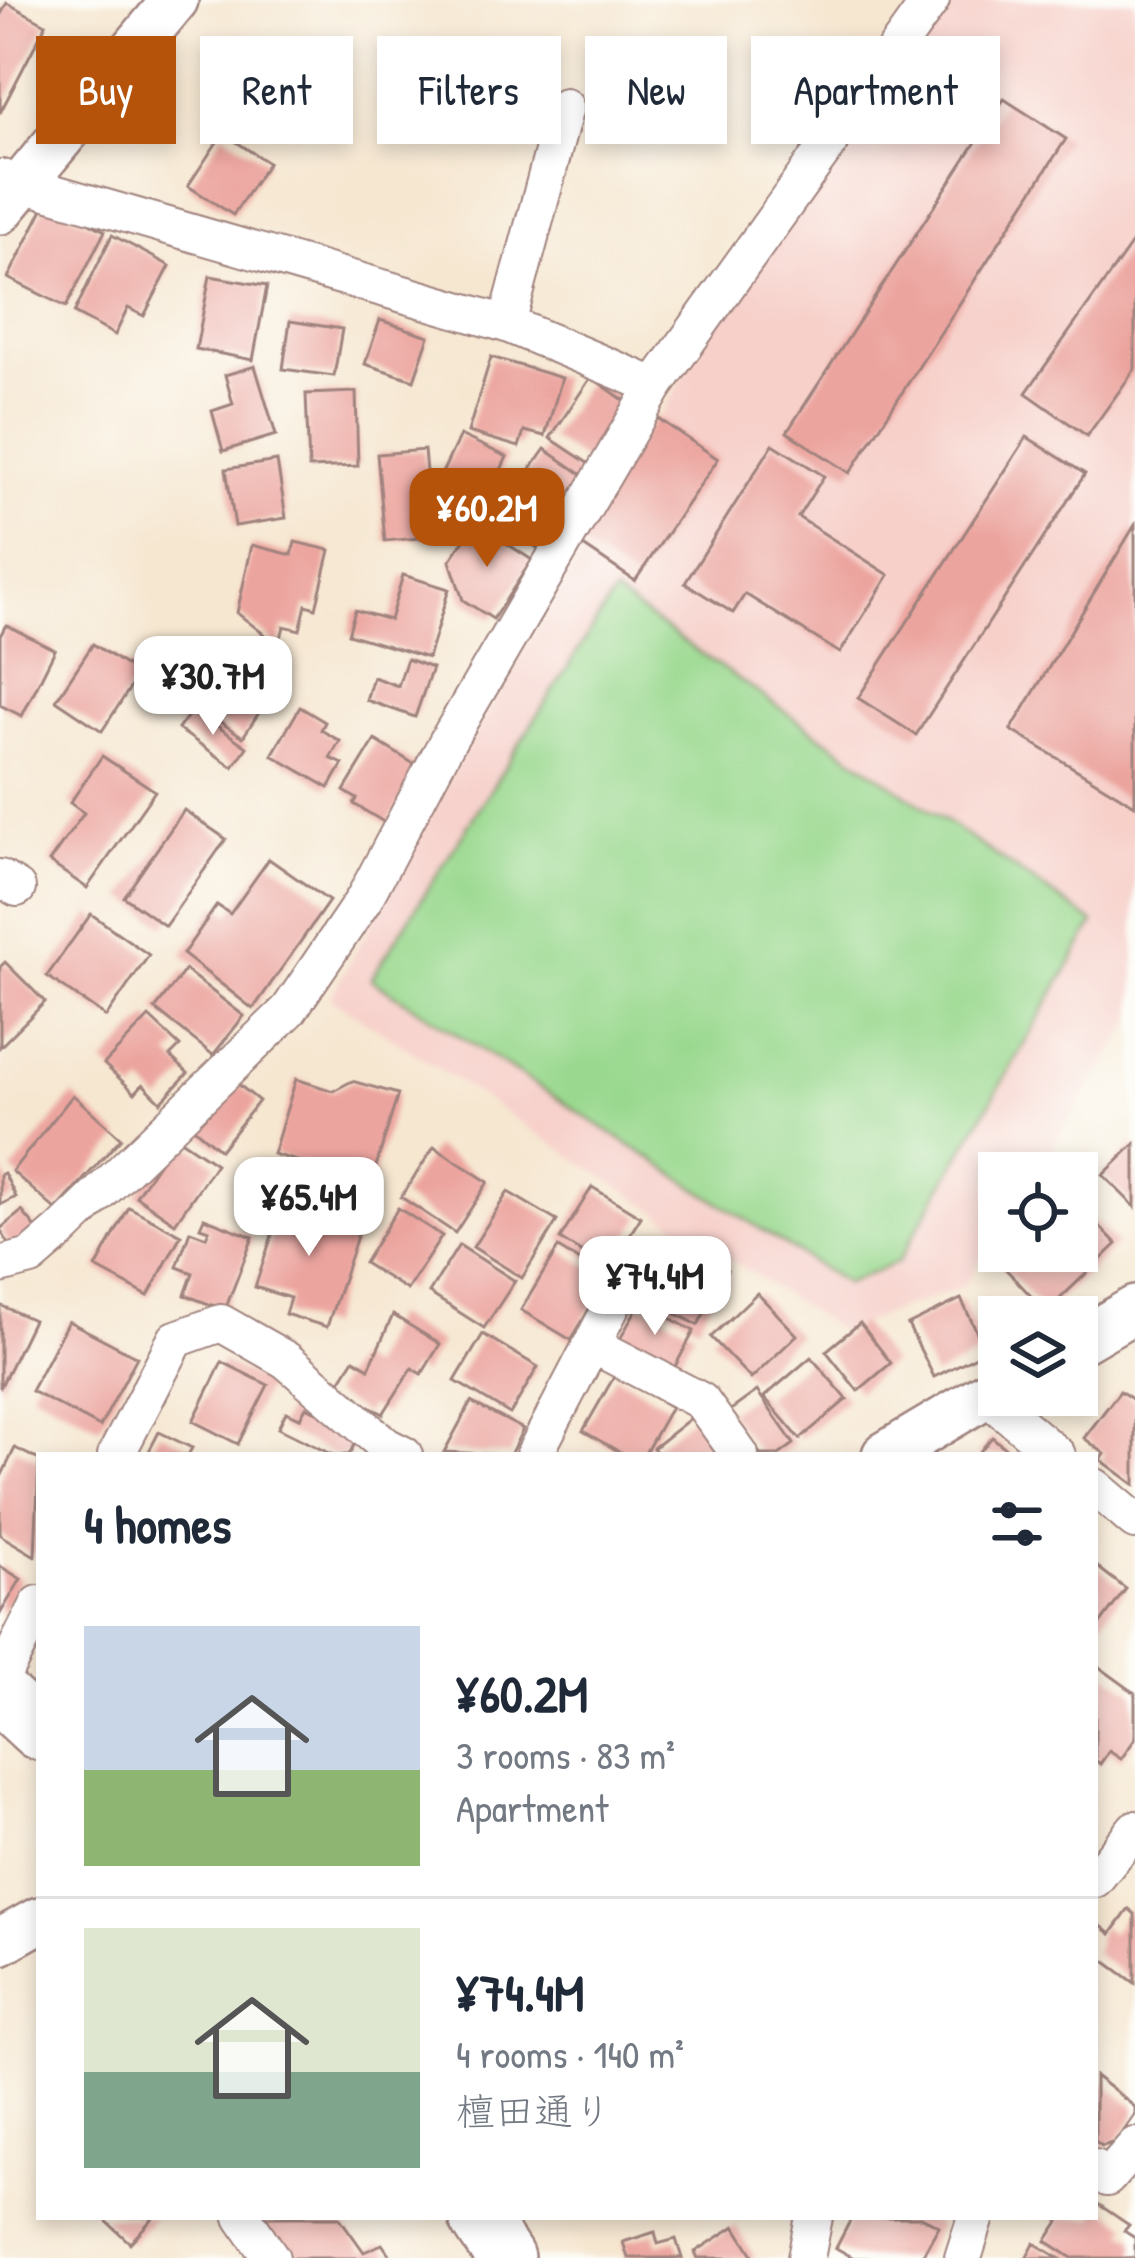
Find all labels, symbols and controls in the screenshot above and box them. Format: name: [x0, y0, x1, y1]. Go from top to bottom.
chip: Buy: [36, 36, 176, 144]
chip: Rent: [200, 36, 353, 144]
chip: Filters: [377, 36, 561, 144]
chip: New: [585, 36, 727, 144]
chip: Apartment: [751, 36, 1000, 144]
pin: ¥60.2M: [389, 468, 585, 570]
text: ¥60.2M: [437, 480, 537, 533]
pin: ¥30.7M: [115, 636, 311, 738]
text: ¥30.7M: [161, 648, 265, 701]
map controls: [978, 1152, 1098, 1416]
button: locate: [978, 1152, 1098, 1272]
pin: ¥65.4M: [211, 1157, 407, 1259]
text: ¥65.4M: [261, 1169, 357, 1222]
pin: ¥74.4M: [557, 1236, 753, 1338]
text: ¥74.4M: [606, 1248, 704, 1301]
button: layers: [978, 1296, 1098, 1416]
text: 4 homes: [84, 1490, 231, 1559]
icon: filters: [984, 1491, 1050, 1557]
text: ¥60.2M: [456, 1659, 588, 1728]
icon: home: [180, 1674, 324, 1818]
text: 3 rooms · 83 m²: [456, 1728, 675, 1781]
text: Apartment: [456, 1781, 609, 1834]
text: ¥74.4M: [456, 1958, 584, 2027]
icon: home: [180, 1976, 324, 2120]
text: 4 rooms · 140 m²: [456, 2027, 684, 2080]
text: 檀田通り: [456, 2084, 612, 2137]

